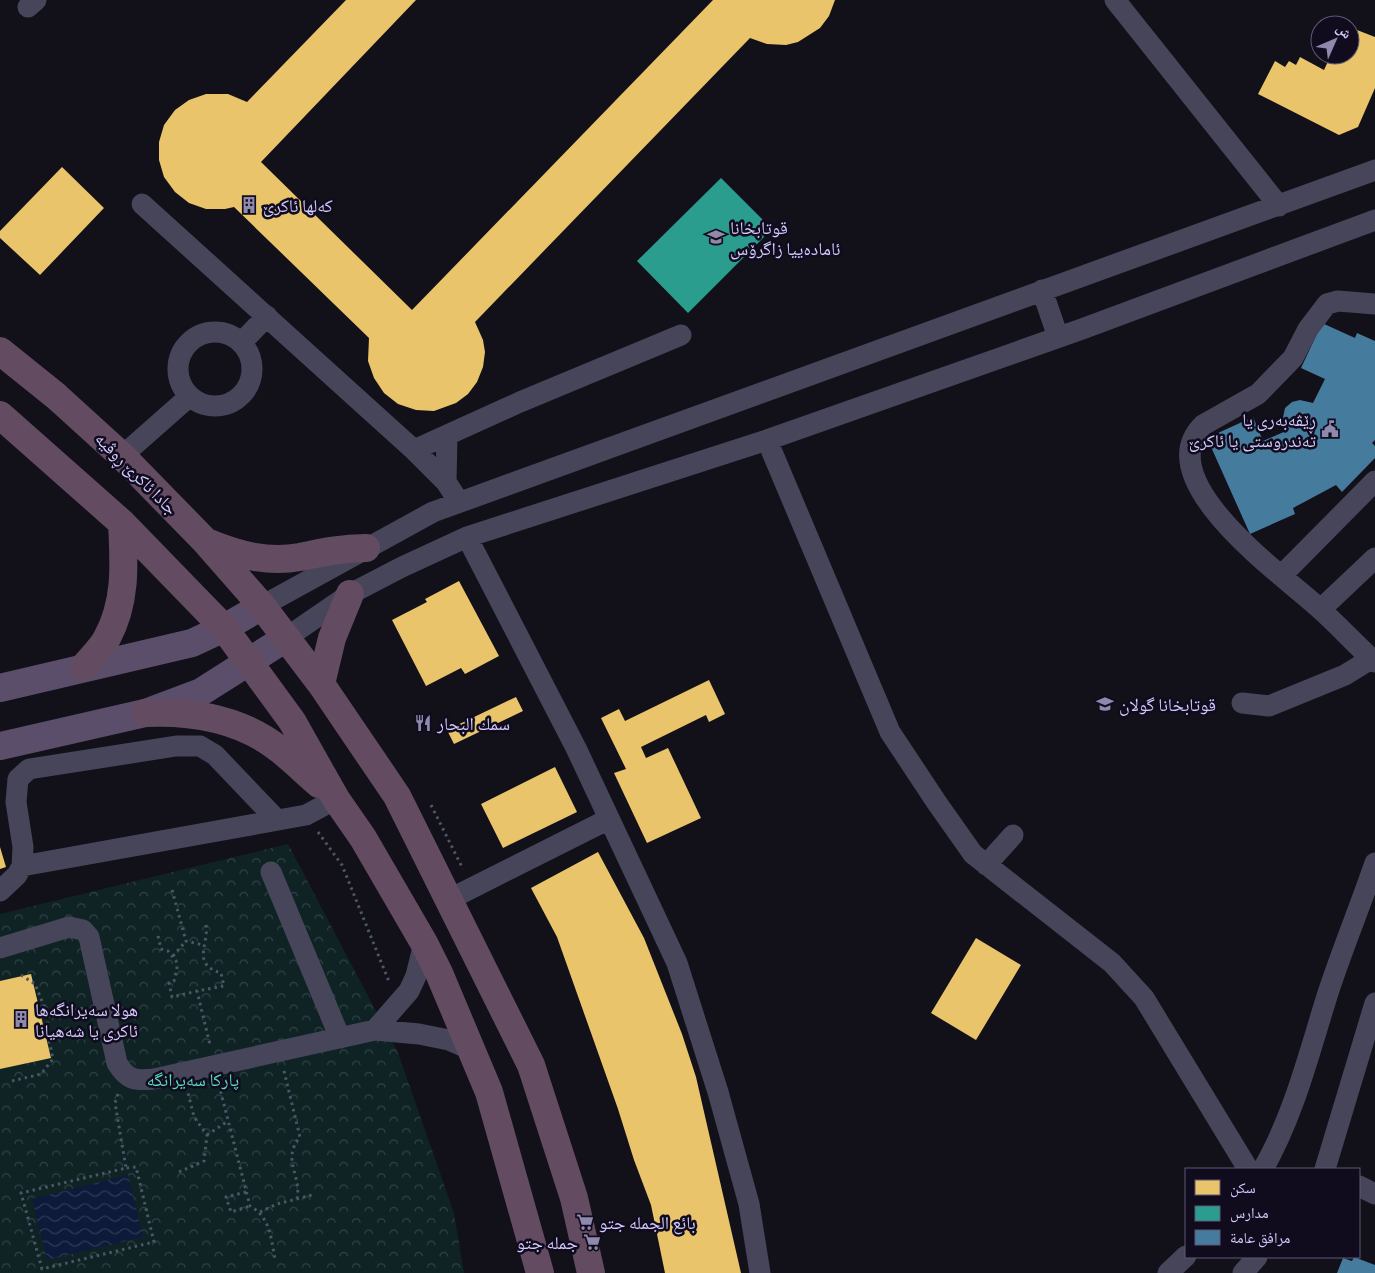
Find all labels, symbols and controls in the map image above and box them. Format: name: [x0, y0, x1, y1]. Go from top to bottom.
north arrow: [1310, 15, 1360, 65]
text: ش: [1333, 18, 1357, 43]
place label: کەلها ئاکرێ: [263, 193, 333, 217]
building icon: کەلها ئاکرێ: [239, 195, 259, 215]
place label: قوتابخانا ئامادەییا زاگرۆس: [730, 215, 841, 260]
school or university icon: قوتابخانا ئامادەییا زاگرۆس: [706, 227, 726, 247]
place label: ڕێڤەبەری یا تەندروستی یا ئاکرێ: [1189, 407, 1316, 452]
public building icon: ڕێڤەبەری یا تەندروستی یا ئاکرێ: [1320, 419, 1340, 439]
street label: جادا ئاکرێ ڕوڤیە: [88, 426, 184, 522]
place label: قوتابخانا گولان: [1119, 692, 1216, 716]
school or university icon: قوتابخانا گولان: [1095, 694, 1115, 714]
place label: سمك البحار: [436, 711, 510, 735]
restaurant icon: سمك البحار: [413, 713, 433, 733]
place label: هولا سەیرانگەها ئاکری یا شەهیانا: [35, 997, 138, 1042]
building icon: هولا سەیرانگەها ئاکری یا شەهیانا: [11, 1009, 31, 1029]
park label: پارکا سەیرانگه: [147, 1067, 239, 1091]
legend: [1185, 1168, 1360, 1258]
text: سكن: [1230, 1177, 1256, 1198]
text: مدارس: [1230, 1202, 1269, 1223]
place label: بائع الجملە جتو: [599, 1210, 696, 1235]
supermarket icon: بائع الجملە جتو: [575, 1212, 595, 1232]
text: مرافق عامة: [1230, 1227, 1291, 1248]
place label: جملە جتو: [517, 1230, 578, 1254]
supermarket icon: جملە جتو: [582, 1232, 602, 1252]

